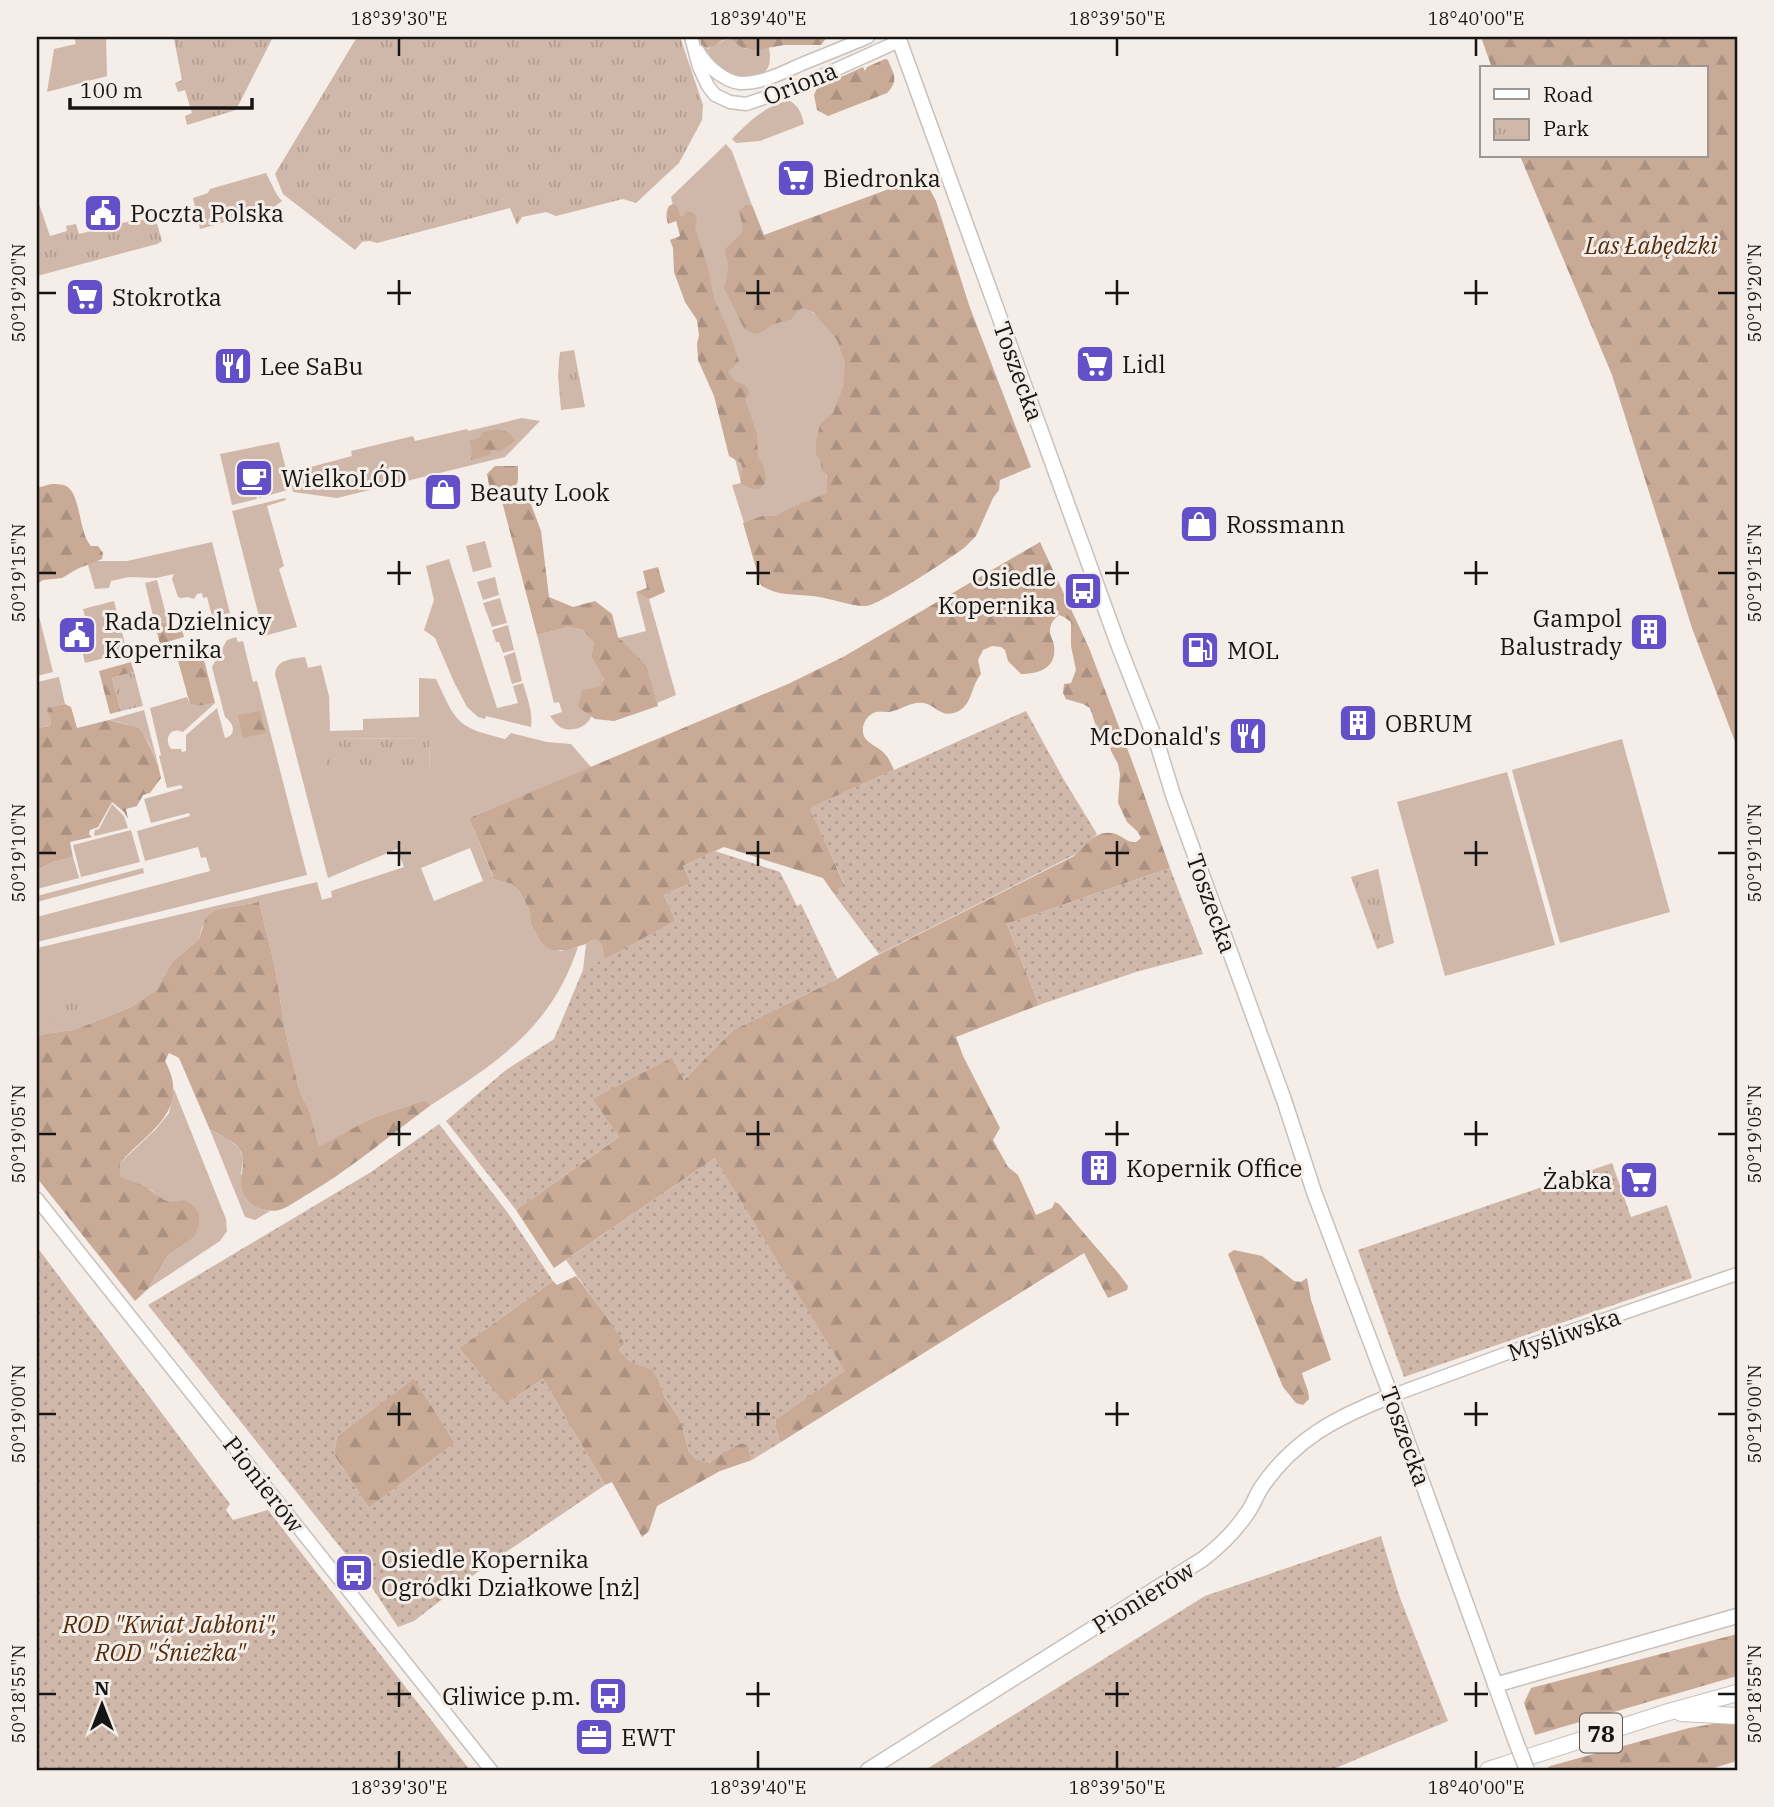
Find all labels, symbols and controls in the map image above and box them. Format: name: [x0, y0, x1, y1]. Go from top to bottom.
text: 18°39'30"E: [351, 7, 447, 30]
text: 18°39'40"E: [710, 7, 806, 30]
text: 18°39'50"E: [1069, 7, 1165, 30]
text: 18°40'00"E: [1428, 7, 1524, 30]
street label: Oriona: [758, 54, 842, 112]
scale bar: [70, 66, 252, 110]
legend: [1480, 66, 1708, 158]
text: 100 m: [80, 76, 143, 104]
text: Road: [1543, 80, 1593, 108]
text: Park: [1543, 114, 1590, 142]
supermarket icon: Biedronka: [775, 157, 817, 199]
place label: Biedronka: [823, 162, 941, 194]
public building icon: Poczta Polska: [82, 192, 124, 234]
place label: Poczta Polska: [130, 197, 284, 229]
park label: Las Łabędzki: [1584, 229, 1718, 261]
text: 50°19'20"N: [7, 244, 30, 343]
text: 50°19'20"N: [1743, 244, 1766, 343]
supermarket icon: Stokrotka: [64, 276, 106, 318]
place label: Stokrotka: [112, 281, 222, 313]
street label: Toszecka: [986, 317, 1052, 425]
supermarket icon: Lidl: [1074, 343, 1116, 385]
restaurant icon: Lee SaBu: [212, 345, 254, 387]
place label: Lidl: [1122, 348, 1166, 380]
place label: Lee SaBu: [260, 350, 364, 382]
cafe icon: WielkoLÓD: [233, 457, 275, 499]
place label: WielkoLÓD: [281, 462, 407, 494]
shop icon: Beauty Look: [422, 471, 464, 513]
place label: Beauty Look: [470, 476, 609, 508]
shop icon: Rossmann: [1178, 503, 1220, 545]
place label: Rossmann: [1226, 508, 1345, 540]
text: 50°19'15"N: [7, 524, 30, 623]
text: 50°19'15"N: [1743, 524, 1766, 623]
place label: Osiedle Kopernika: [938, 561, 1056, 621]
bus stop icon: Osiedle Kopernika: [1062, 570, 1104, 612]
place label: Gampol Balustrady: [1500, 602, 1622, 662]
place label: Rada Dzielnicy Kopernika: [104, 605, 272, 665]
building icon: Gampol Balustrady: [1628, 611, 1670, 653]
public building icon: Rada Dzielnicy Kopernika: [56, 614, 98, 656]
fuel station icon: MOL: [1179, 629, 1221, 671]
place label: MOL: [1227, 634, 1279, 666]
building icon: OBRUM: [1337, 702, 1379, 744]
place label: OBRUM: [1385, 707, 1473, 739]
restaurant icon: McDonald's: [1227, 715, 1269, 757]
place label: McDonald's: [1089, 720, 1221, 752]
text: 50°19'10"N: [7, 804, 30, 903]
text: 50°19'10"N: [1743, 804, 1766, 903]
street label: Toszecka: [1179, 849, 1245, 957]
text: 50°19'05"N: [7, 1085, 30, 1184]
text: 50°19'05"N: [1743, 1085, 1766, 1184]
building icon: Kopernik Office: [1078, 1147, 1120, 1189]
place label: Kopernik Office: [1126, 1152, 1302, 1184]
supermarket icon: Żabka: [1618, 1159, 1660, 1201]
place label: Żabka: [1542, 1164, 1612, 1196]
street label: Myśliwska: [1503, 1300, 1625, 1368]
text: 50°19'00"N: [7, 1365, 30, 1464]
text: 50°19'00"N: [1743, 1365, 1766, 1464]
street label: Toszecka: [1373, 1382, 1439, 1490]
street label: Pionierów: [216, 1429, 312, 1539]
place label: Osiedle Kopernika Ogródki Działkowe [nż]: [381, 1543, 640, 1603]
bus stop icon: Osiedle Kopernika Ogródki Działkowe [nż]: [333, 1552, 375, 1594]
street label: Pionierów: [1086, 1553, 1200, 1641]
park label: ROD "Kwiat Jabłoni", ROD "Śnieżka": [61, 1608, 278, 1668]
text: 50°18'55"N: [7, 1645, 30, 1744]
text: 50°18'55"N: [1743, 1645, 1766, 1744]
north arrow: [66, 1671, 136, 1741]
bus stop icon: Gliwice p.m.: [587, 1675, 629, 1717]
text: N: [94, 1676, 110, 1700]
place label: Gliwice p.m.: [442, 1680, 581, 1712]
road number: 78: [1580, 1714, 1622, 1752]
office icon: EWT: [573, 1716, 615, 1758]
place label: EWT: [621, 1721, 676, 1753]
text: 18°39'30"E: [351, 1776, 447, 1799]
text: 18°39'40"E: [710, 1776, 806, 1799]
text: 18°39'50"E: [1069, 1776, 1165, 1799]
text: 18°40'00"E: [1428, 1776, 1524, 1799]

